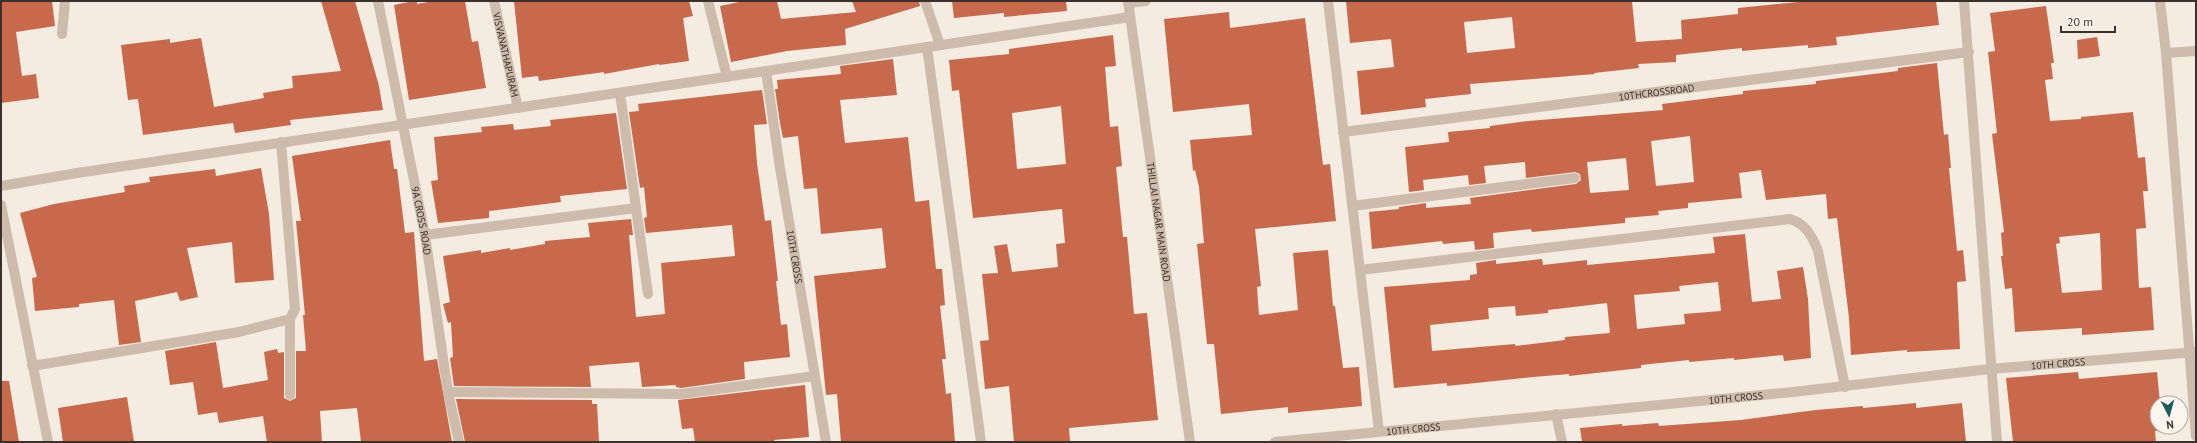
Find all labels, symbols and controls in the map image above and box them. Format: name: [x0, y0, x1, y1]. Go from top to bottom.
scale bar: [2061, 8, 2115, 34]
street label: VISVANATHAPURAM: [490, 10, 522, 98]
text: 20 m: [2067, 14, 2093, 29]
street label: 10THCROSSROAD: [1618, 81, 1695, 103]
street label: THILLAI NAGAR MAIN ROAD: [1144, 161, 1174, 282]
street label: 9A CROSS ROAD: [409, 185, 434, 256]
street label: 10TH CROSS: [784, 229, 806, 285]
street label: 10TH CROSS: [2030, 355, 2086, 372]
street label: 10TH CROSS: [1708, 388, 1764, 407]
north arrow: [2149, 395, 2189, 435]
text: N: [2166, 418, 2174, 432]
street label: 10TH CROSS: [1386, 420, 1441, 438]

